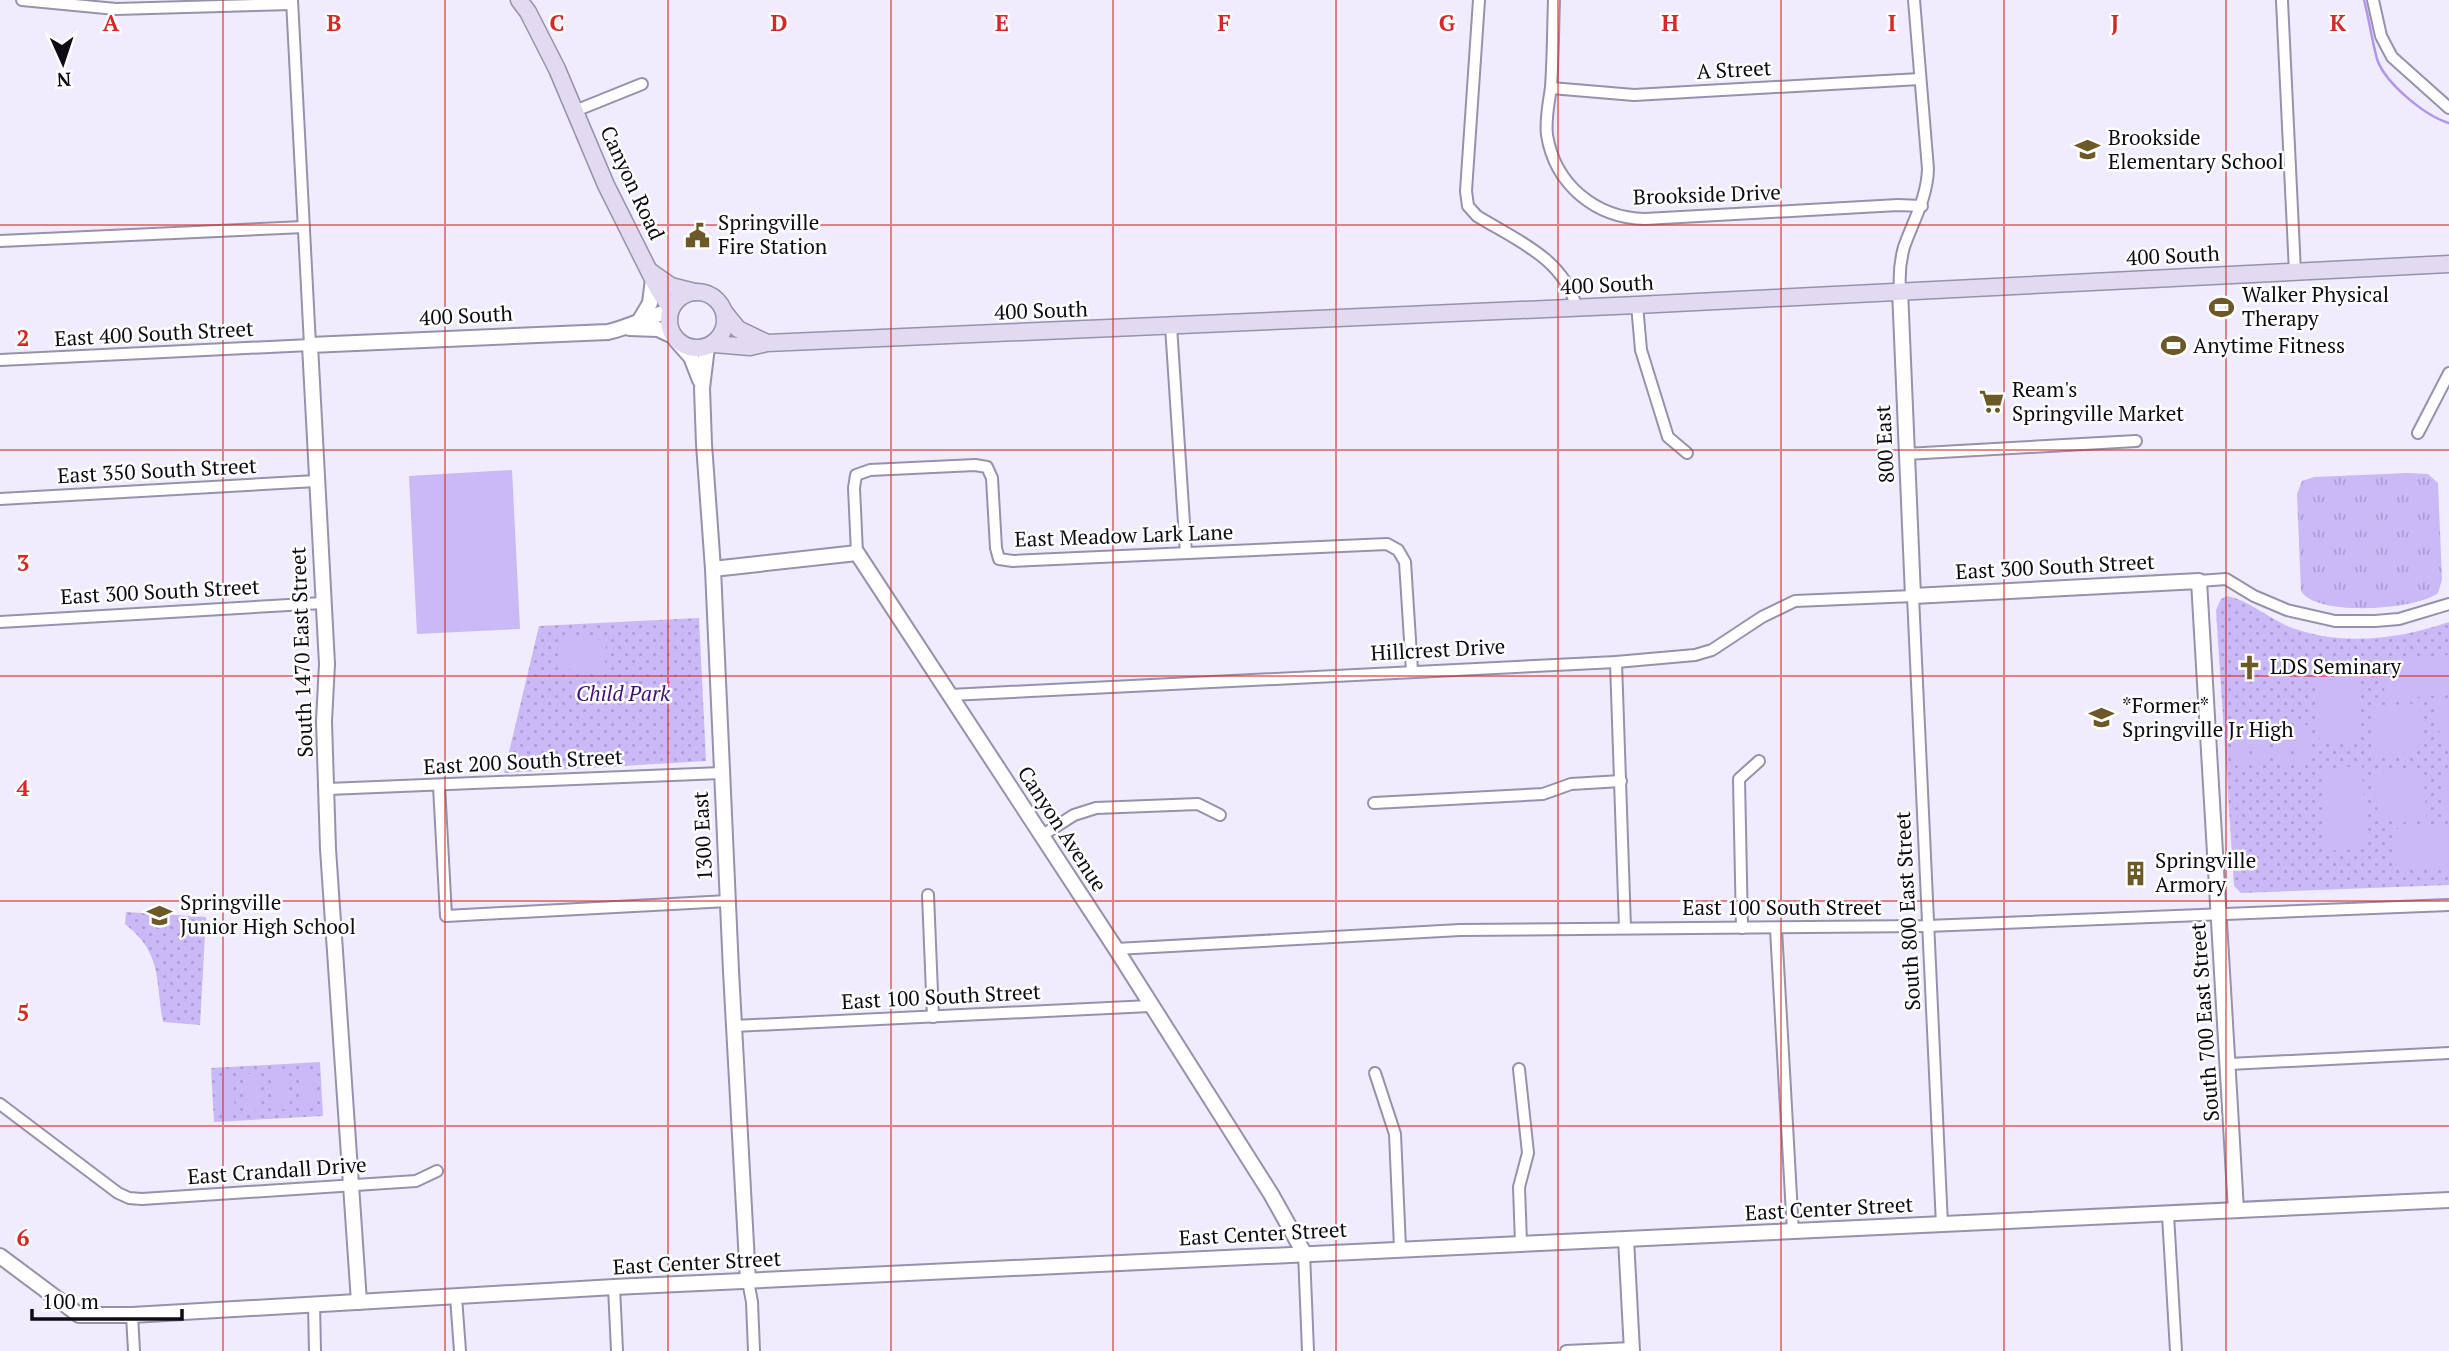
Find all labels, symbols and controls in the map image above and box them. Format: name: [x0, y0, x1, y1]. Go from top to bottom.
text: A: [103, 7, 120, 38]
text: B: [327, 7, 342, 38]
text: C: [550, 7, 565, 38]
text: D: [771, 7, 788, 38]
text: E: [995, 7, 1009, 38]
text: F: [1217, 7, 1231, 38]
text: G: [1439, 7, 1456, 38]
text: H: [1661, 7, 1679, 38]
text: I: [1888, 7, 1896, 38]
text: J: [2111, 7, 2119, 38]
text: K: [2330, 7, 2347, 38]
north arrow: [28, 28, 98, 98]
street label: A Street: [1696, 53, 1772, 85]
text: N: [55, 68, 72, 93]
street label: Canyon Road: [594, 121, 672, 244]
place label: Brookside Elementary School: [2108, 123, 2284, 175]
school or university icon: Brookside Elementary School: [2074, 136, 2102, 164]
street label: Brookside Drive: [1633, 177, 1781, 211]
place label: Springville Fire Station: [718, 208, 828, 260]
public building icon: Springville Fire Station: [684, 221, 712, 249]
street label: 400 South: [2125, 239, 2220, 271]
street label: 400 South: [1559, 268, 1654, 300]
place label: Walker Physical Therapy: [2242, 280, 2389, 332]
sports icon: Walker Physical Therapy: [2208, 293, 2236, 321]
street label: 400 South: [994, 294, 1088, 326]
street label: 400 South: [418, 299, 513, 331]
street label: East 400 South Street: [54, 314, 255, 352]
text: 2: [17, 322, 30, 353]
place label: Anytime Fitness: [2193, 331, 2345, 359]
sports icon: Anytime Fitness: [2159, 332, 2187, 360]
place label: Ream's Springville Market: [2012, 375, 2184, 427]
supermarket icon: Ream's Springville Market: [1978, 388, 2006, 416]
street label: 800 East: [1868, 404, 1900, 484]
street label: East 350 South Street: [57, 451, 258, 489]
street label: East Meadow Lark Lane: [1014, 517, 1234, 553]
street label: South 1470 East Street: [283, 546, 319, 758]
text: 3: [17, 547, 30, 578]
street label: East 300 South Street: [1955, 547, 2156, 585]
street label: East 300 South Street: [60, 572, 261, 610]
street label: Hillcrest Drive: [1370, 631, 1506, 667]
place label: LDS Seminary: [2270, 652, 2402, 680]
church icon: LDS Seminary: [2236, 653, 2264, 681]
park label: Child Park: [576, 679, 671, 707]
place label: *Former* Springville Jr High: [2122, 691, 2294, 743]
school or university icon: *Former* Springville Jr High: [2088, 704, 2116, 732]
street label: East 200 South Street: [423, 742, 624, 780]
street label: Canyon Avenue: [1012, 760, 1114, 897]
text: 4: [17, 772, 30, 803]
street label: 1300 East: [686, 790, 718, 882]
street label: South 800 East Street: [1888, 810, 1926, 1011]
place label: Springville Armory: [2155, 846, 2256, 898]
building icon: Springville Armory: [2121, 859, 2149, 887]
place label: Springville Junior High School: [180, 888, 356, 940]
street label: East 100 South Street: [1682, 893, 1882, 921]
school or university icon: Springville Junior High School: [146, 901, 174, 929]
street label: South 700 East Street: [2183, 921, 2225, 1123]
street label: East 100 South Street: [841, 977, 1042, 1015]
text: 5: [17, 997, 30, 1028]
street label: East Crandall Drive: [186, 1150, 367, 1190]
street label: East Center Street: [1744, 1190, 1914, 1226]
street label: East Center Street: [1178, 1215, 1348, 1251]
text: 6: [17, 1222, 30, 1253]
street label: East Center Street: [612, 1244, 782, 1280]
scale bar: [32, 1278, 182, 1322]
text: 100 m: [42, 1287, 99, 1315]

